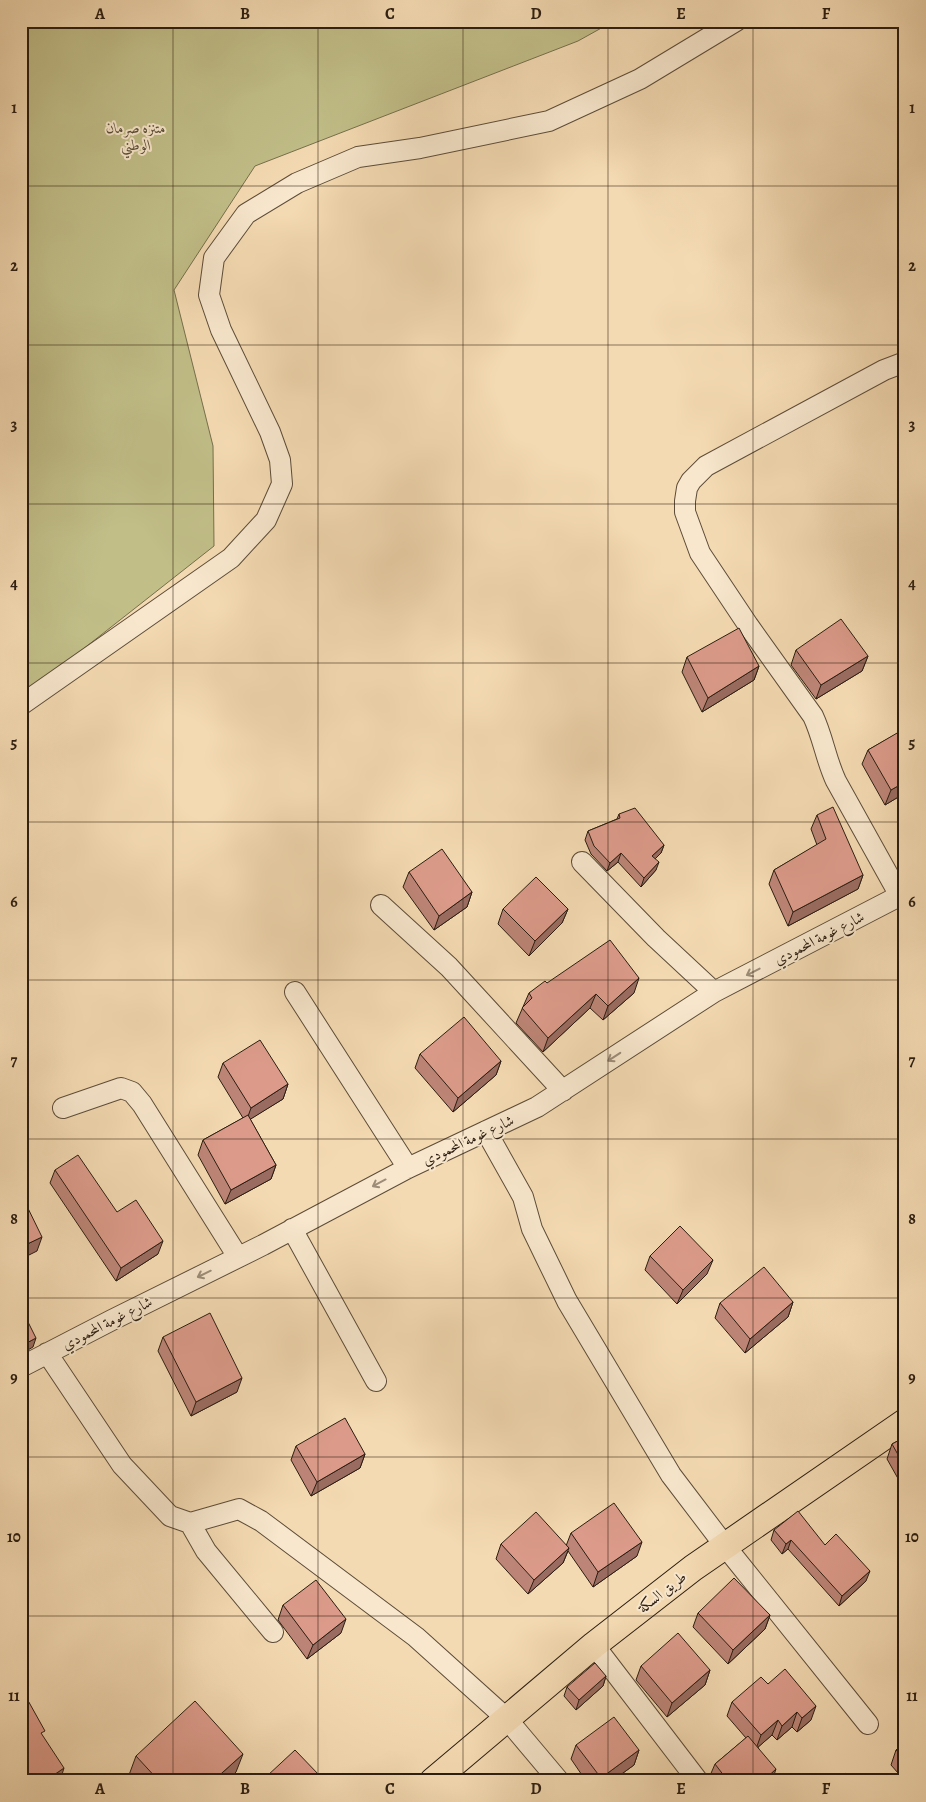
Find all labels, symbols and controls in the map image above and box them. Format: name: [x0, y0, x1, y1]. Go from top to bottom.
text: A: [94, 3, 106, 25]
text: B: [240, 3, 250, 25]
text: C: [385, 3, 395, 25]
text: D: [530, 3, 542, 25]
text: E: [676, 3, 686, 25]
text: F: [822, 3, 831, 25]
text: 1: [11, 97, 17, 119]
text: 1: [909, 97, 915, 119]
park label: متنزه صرمان الوطني: [106, 118, 166, 159]
text: 2: [10, 255, 18, 277]
text: 2: [908, 255, 916, 277]
text: 3: [11, 414, 18, 436]
text: 3: [909, 414, 916, 436]
text: 4: [10, 573, 18, 595]
text: 4: [908, 573, 916, 595]
text: 5: [11, 732, 18, 754]
text: 5: [909, 732, 916, 754]
text: 6: [10, 891, 18, 913]
text: 6: [908, 891, 916, 913]
street label: شارع غومة المحمودي: [770, 907, 869, 972]
one-way arrow: [745, 967, 760, 977]
text: 7: [11, 1050, 18, 1072]
text: 7: [909, 1050, 916, 1072]
one-way arrow: [608, 1052, 622, 1062]
street label: شارع غومة المحمودي: [419, 1110, 518, 1173]
one-way arrow: [372, 1179, 387, 1188]
text: 8: [10, 1208, 18, 1230]
text: 8: [908, 1208, 916, 1230]
one-way arrow: [197, 1270, 212, 1279]
street label: شارع غومة المحمودي: [58, 1292, 157, 1357]
text: 9: [10, 1367, 18, 1389]
text: 9: [908, 1367, 916, 1389]
text: 10: [7, 1526, 21, 1548]
text: 10: [905, 1526, 919, 1548]
street label: طريق السكة: [633, 1567, 691, 1618]
text: 11: [8, 1685, 20, 1707]
text: 11: [906, 1685, 918, 1707]
text: A: [94, 1778, 106, 1800]
text: B: [240, 1778, 250, 1800]
text: C: [385, 1778, 395, 1800]
text: D: [530, 1778, 542, 1800]
text: E: [676, 1778, 686, 1800]
text: F: [822, 1778, 831, 1800]

